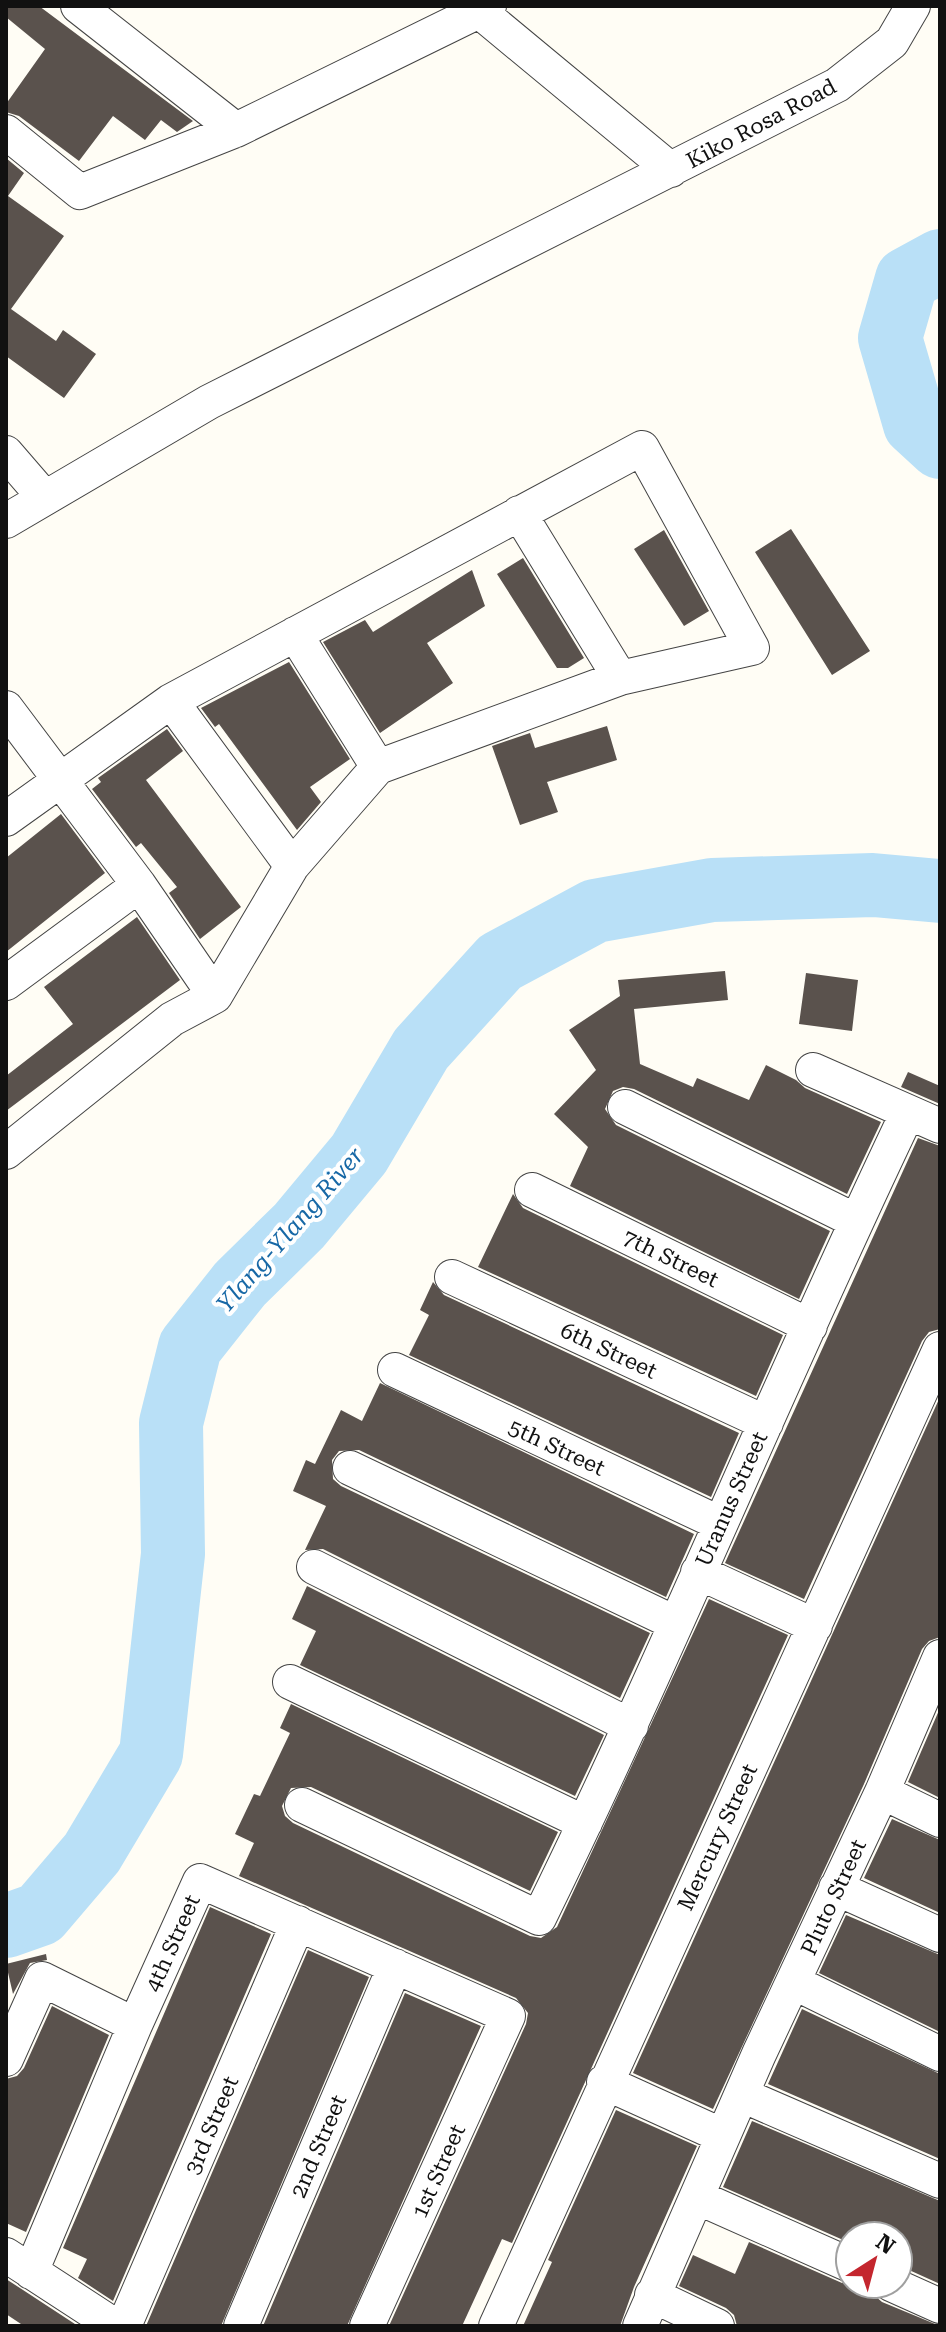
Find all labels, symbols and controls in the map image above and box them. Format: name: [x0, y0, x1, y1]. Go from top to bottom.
street label: Kiko Rosa Road: [682, 73, 840, 173]
water label: Ylang-Ylang River: [211, 1142, 369, 1318]
street label: 7th Street: [619, 1225, 723, 1292]
street label: 6th Street: [557, 1317, 661, 1384]
street label: 5th Street: [505, 1414, 609, 1481]
street label: Uranus Street: [691, 1428, 772, 1570]
street label: Mercury Street: [673, 1760, 762, 1914]
street label: Pluto Street: [796, 1835, 871, 1959]
street label: 4th Street: [140, 1891, 205, 1996]
street label: 3rd Street: [180, 2072, 243, 2178]
street label: 2nd Street: [286, 2091, 351, 2201]
street label: 1st Street: [407, 2121, 470, 2222]
north arrow: [834, 2220, 914, 2300]
text: N: [871, 2229, 900, 2259]

